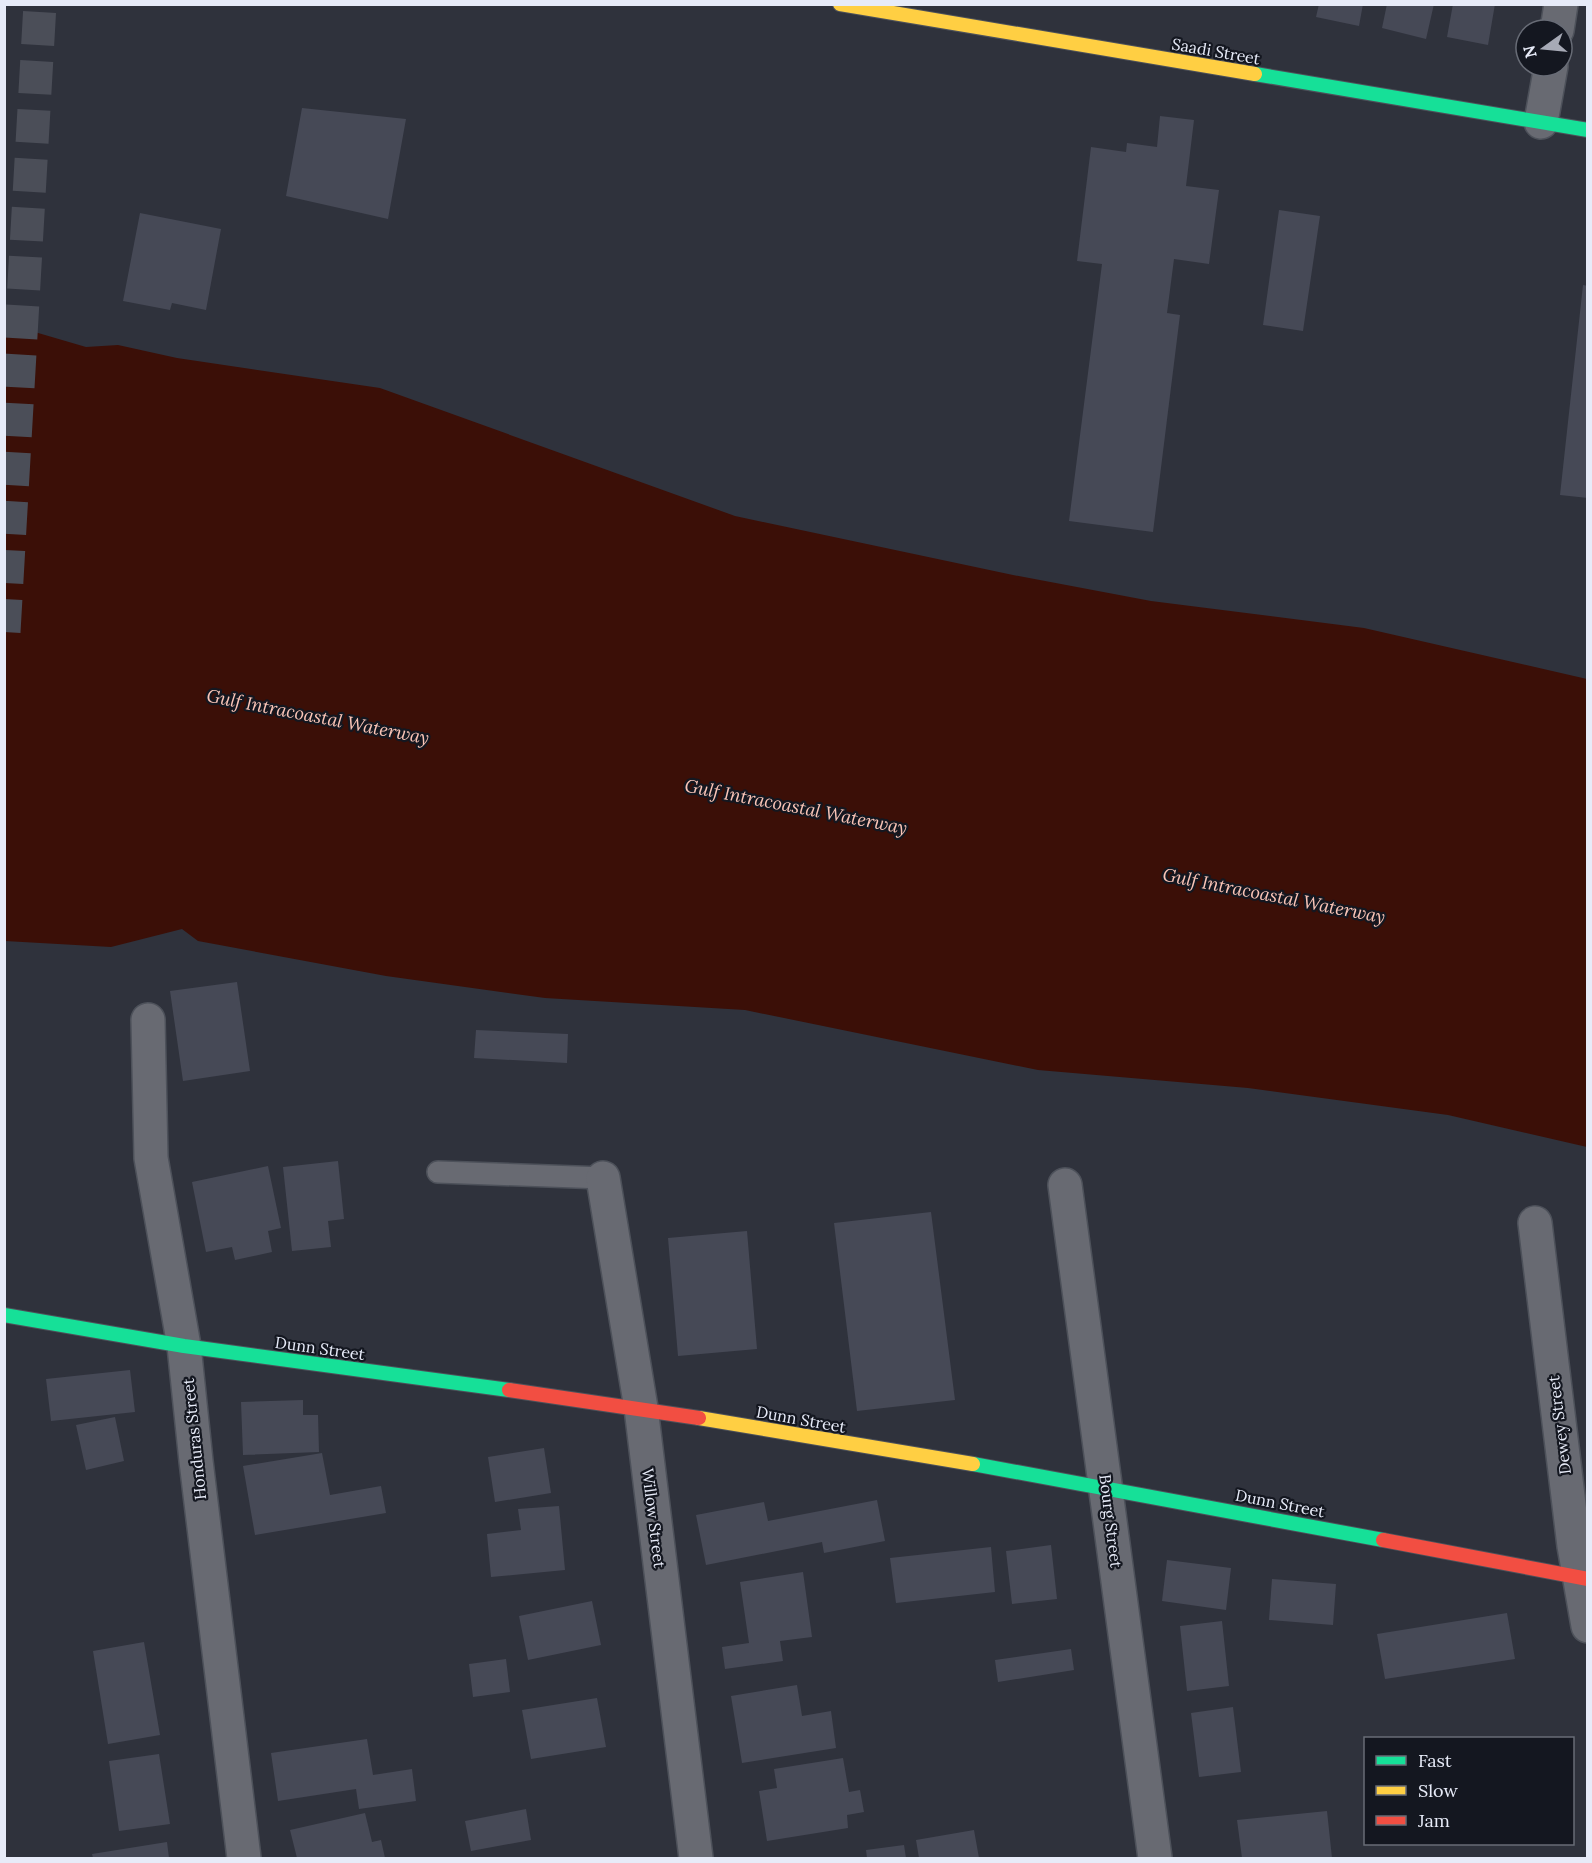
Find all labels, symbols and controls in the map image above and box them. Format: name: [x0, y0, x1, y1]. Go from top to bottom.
north arrow: [1514, 18, 1574, 78]
street label: Saadi Street: [1170, 33, 1262, 69]
text: N: [1518, 43, 1541, 60]
water label: Gulf Intracoastal Waterway: [205, 684, 431, 749]
water label: Gulf Intracoastal Waterway: [683, 774, 909, 839]
water label: Gulf Intracoastal Waterway: [1161, 863, 1387, 928]
street label: Dunn Street: [274, 1332, 367, 1364]
street label: Dewey Street: [1543, 1373, 1575, 1476]
street label: Honduras Street: [178, 1376, 210, 1501]
street label: Dunn Street: [755, 1401, 848, 1437]
street label: Willow Street: [638, 1467, 670, 1570]
street label: Bourg Street: [1095, 1473, 1127, 1570]
street label: Dunn Street: [1234, 1485, 1327, 1522]
legend: [1364, 1737, 1574, 1845]
text: Fast: [1418, 1749, 1452, 1772]
text: Slow: [1418, 1779, 1458, 1802]
text: Jam: [1417, 1809, 1450, 1832]

